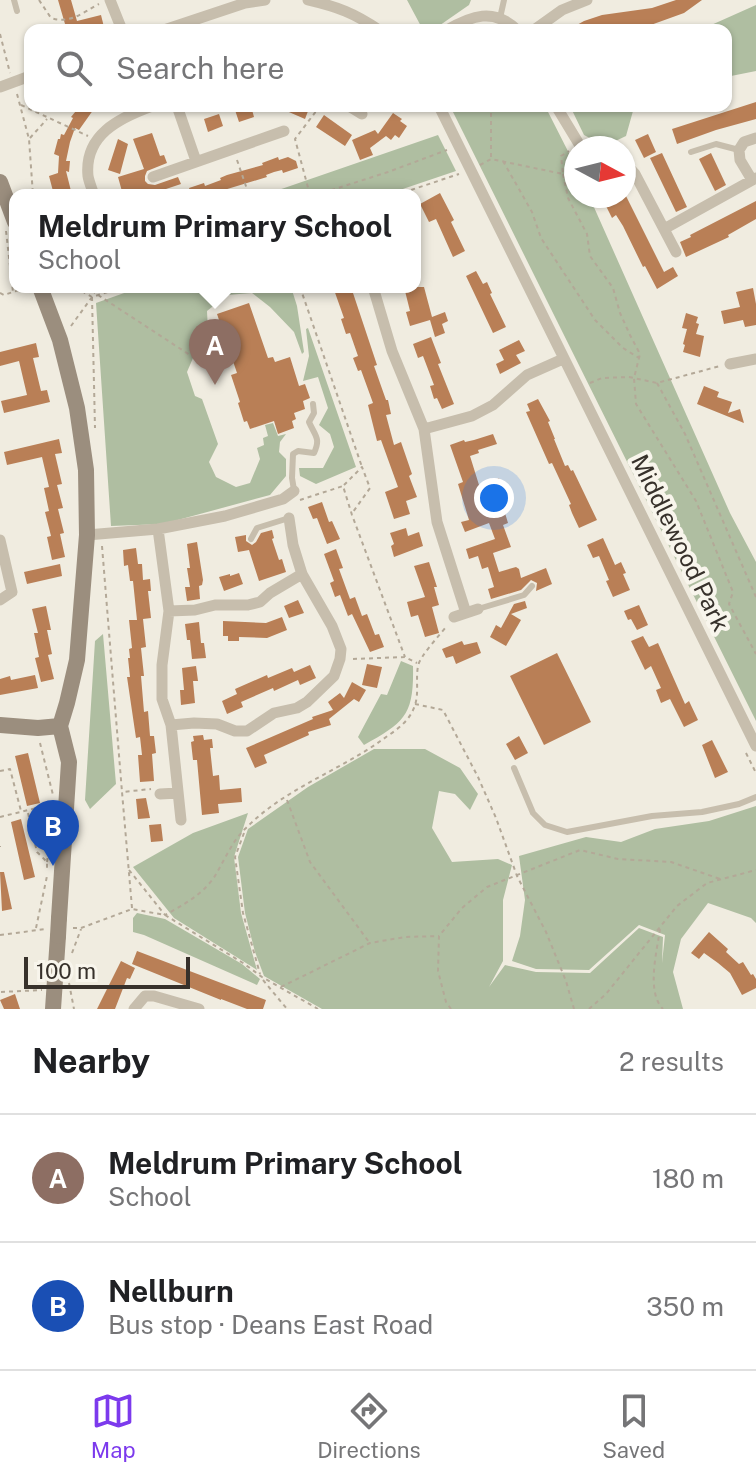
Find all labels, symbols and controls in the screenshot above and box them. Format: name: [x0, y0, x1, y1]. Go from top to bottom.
search box: [24, 24, 732, 112]
icon: search: [52, 46, 96, 90]
text: Search here: [116, 50, 284, 86]
north arrow: [564, 136, 636, 208]
popup: [9, 189, 421, 293]
text: Meldrum Primary School: [38, 208, 392, 244]
text: School: [38, 244, 121, 275]
pin: A: [189, 319, 241, 385]
street label: Middlewood Park: [626, 450, 736, 635]
your location: [474, 478, 514, 518]
pin: B: [27, 800, 79, 866]
scale bar: [24, 953, 190, 989]
text: 100 m: [36, 958, 96, 984]
text: Nearby: [32, 1041, 150, 1081]
text: 2 results: [619, 1046, 724, 1077]
text: Meldrum Primary School: [108, 1145, 463, 1181]
text: A: [49, 1163, 67, 1194]
text: 180 m: [652, 1163, 724, 1194]
text: School: [108, 1181, 192, 1212]
text: Nellburn: [108, 1273, 234, 1309]
text: B: [49, 1291, 67, 1322]
text: 350 m: [646, 1291, 724, 1322]
text: Bus stop · Deans East Road: [108, 1309, 433, 1340]
tab: Map: [91, 1389, 136, 1463]
tab: Directions: [317, 1389, 421, 1463]
tab: Saved: [602, 1389, 665, 1463]

